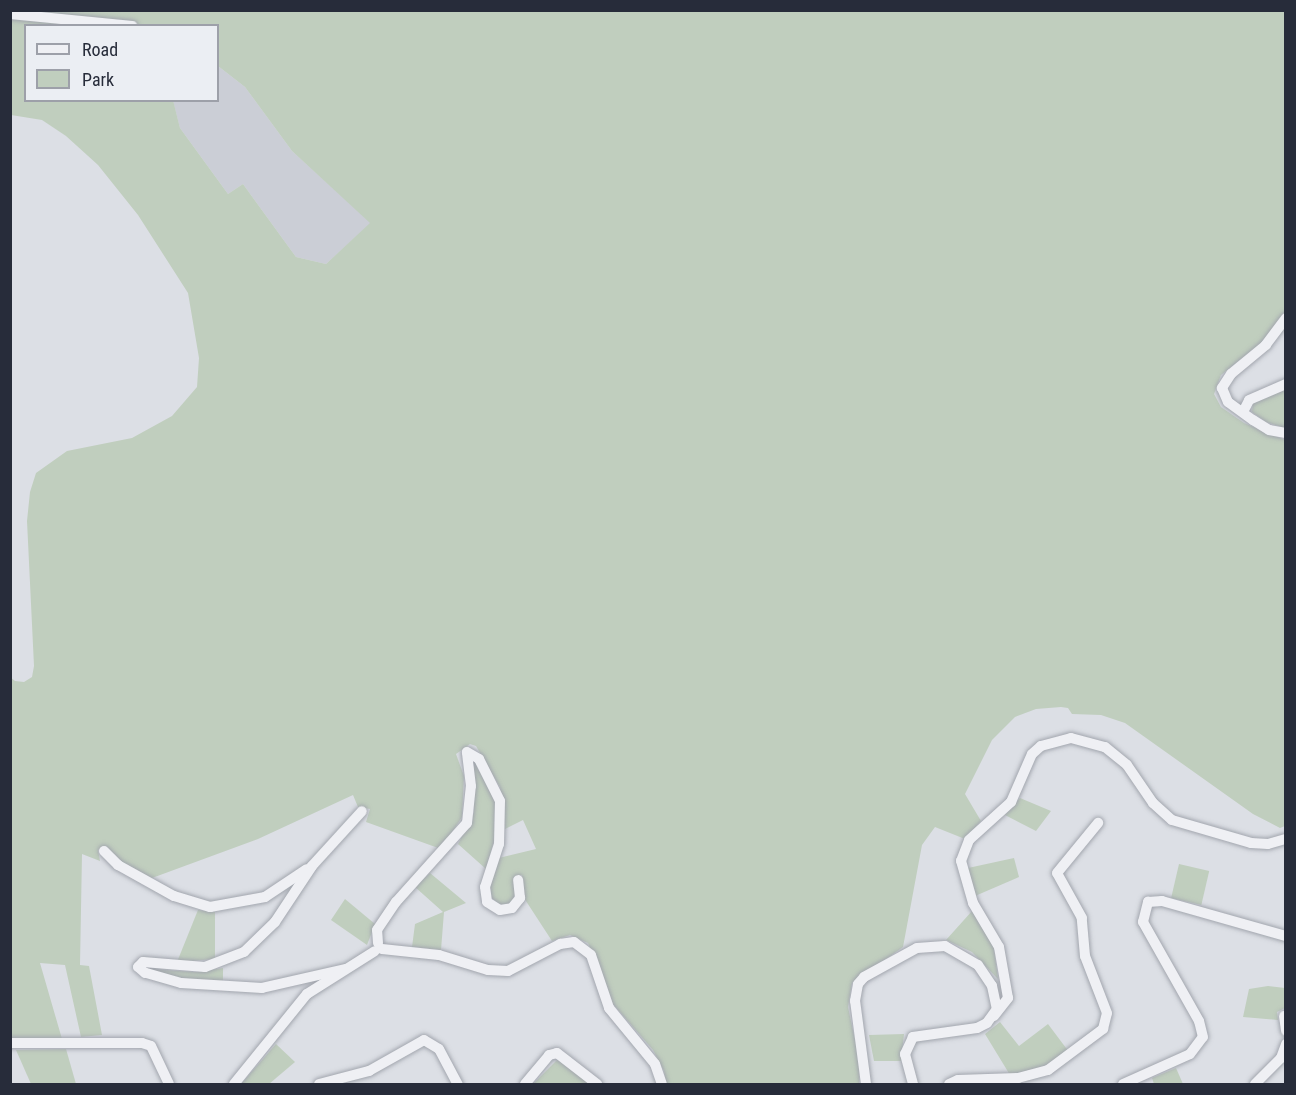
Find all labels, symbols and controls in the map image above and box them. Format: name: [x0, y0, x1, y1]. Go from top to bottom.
legend: [24, 24, 219, 102]
text: Road: [82, 39, 118, 60]
text: Park: [82, 69, 114, 90]

